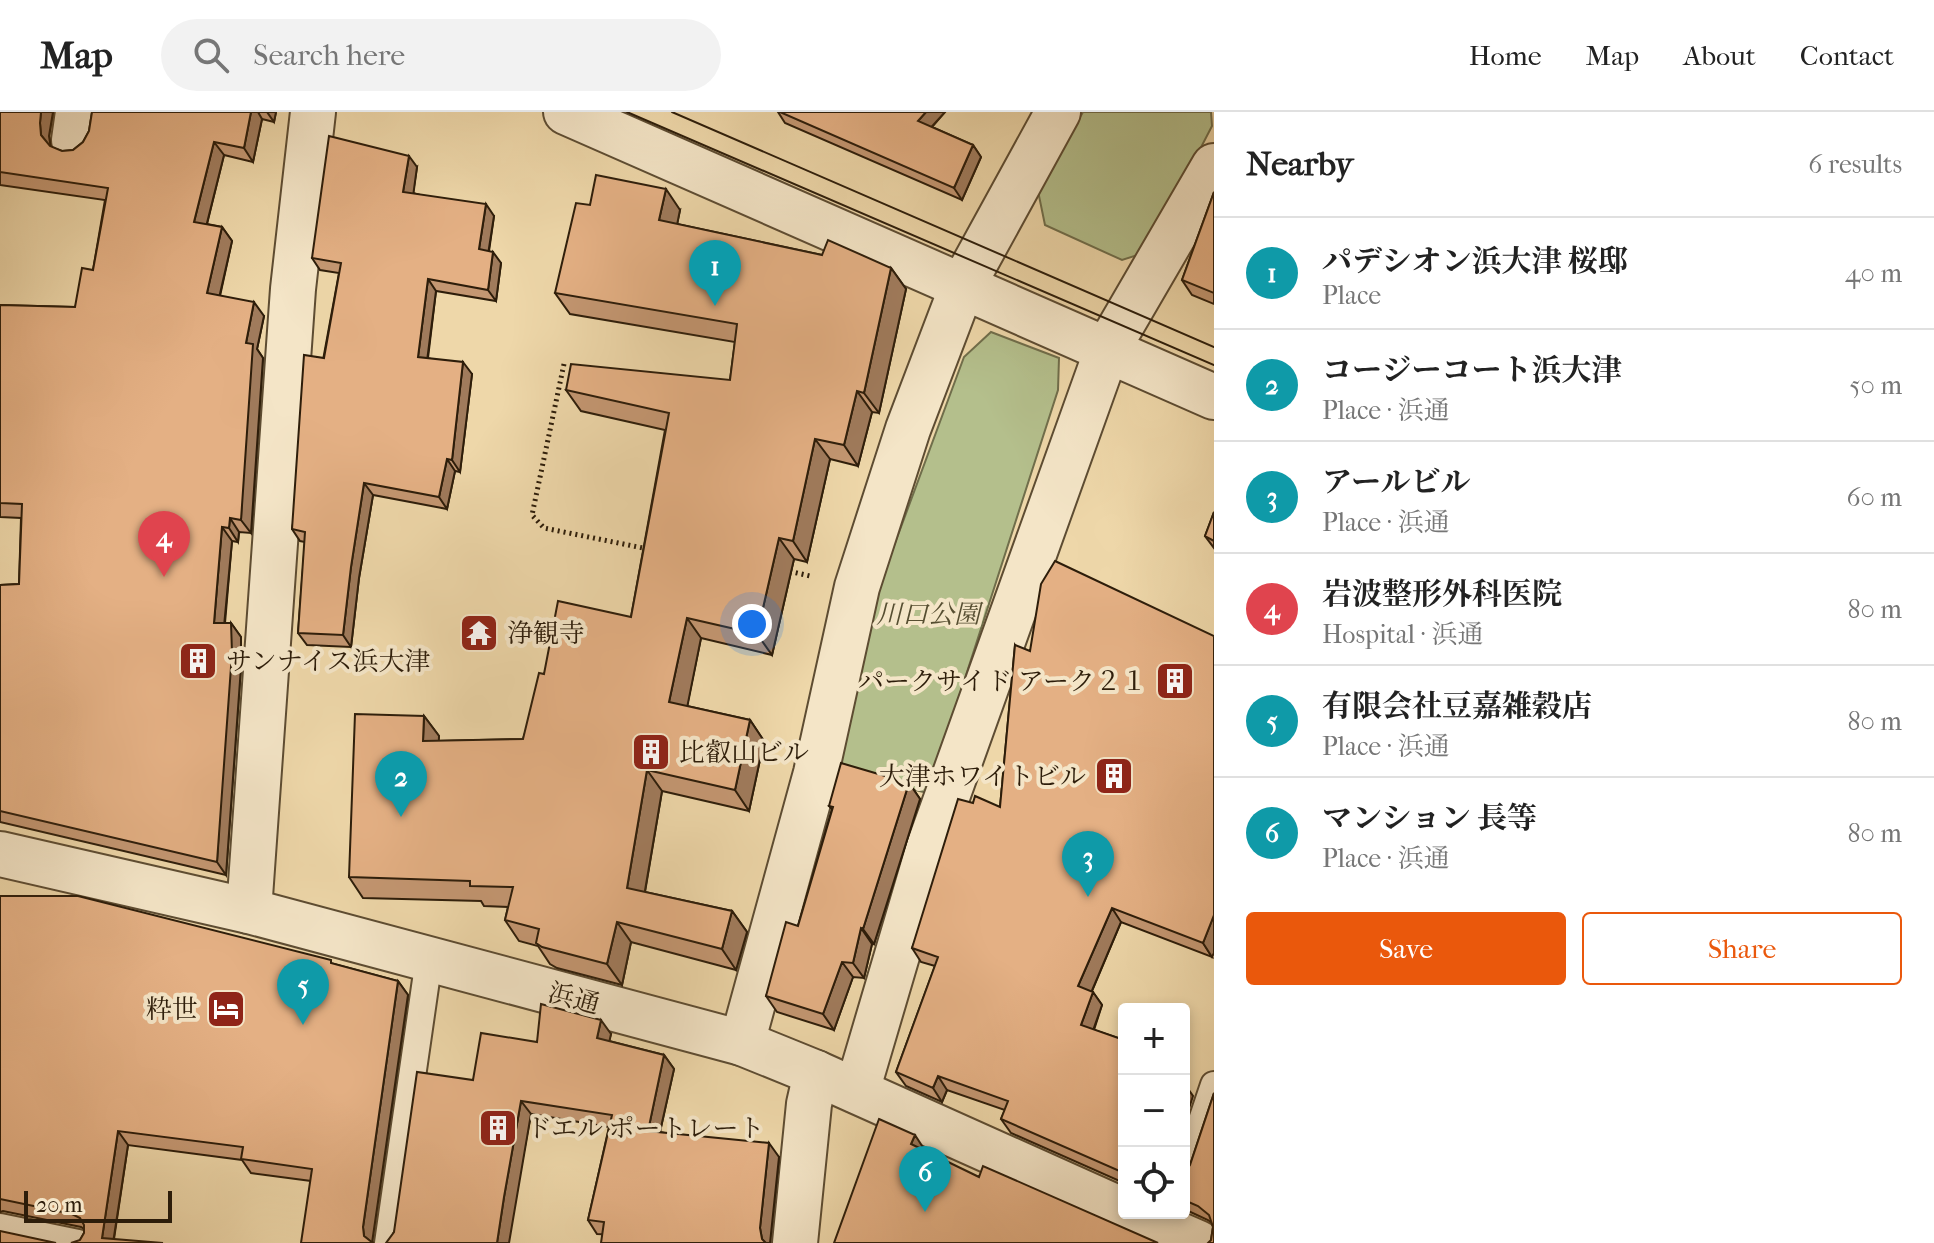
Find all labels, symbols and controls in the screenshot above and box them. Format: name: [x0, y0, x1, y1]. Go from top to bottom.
search box: [161, 19, 721, 91]
text: Map: [40, 33, 113, 78]
icon: search: [189, 33, 233, 77]
text: Search here: [253, 38, 405, 73]
text: Home: [1469, 39, 1542, 72]
text: Map: [1586, 39, 1639, 72]
text: About: [1683, 39, 1756, 72]
text: Contact: [1800, 39, 1894, 72]
text: Nearby: [1246, 144, 1353, 184]
text: 6 results: [1808, 149, 1902, 180]
pin: 1: [689, 240, 741, 306]
text: パデシオン浜大津 桜邸: [1322, 244, 1628, 279]
text: 1: [1267, 258, 1277, 289]
text: 40 m: [1845, 258, 1902, 289]
text: Place: [1322, 280, 1381, 311]
text: コージーコート浜大津: [1322, 353, 1621, 388]
text: 2: [1265, 370, 1279, 401]
text: 50 m: [1849, 370, 1902, 401]
text: Place · 浜通: [1322, 395, 1450, 426]
text: アールビル: [1322, 465, 1471, 500]
text: 3: [1267, 482, 1277, 513]
text: 60 m: [1846, 482, 1902, 513]
text: Place · 浜通: [1322, 507, 1450, 538]
pin: 4: [138, 511, 190, 577]
text: 岩波整形外科医院: [1322, 577, 1562, 612]
text: 4: [1264, 594, 1280, 625]
text: 80 m: [1847, 594, 1902, 625]
park label: 川口公園: [876, 599, 984, 630]
your location: [732, 604, 772, 644]
temple icon: 浄観寺: [458, 612, 500, 654]
place label: 浄観寺: [507, 618, 585, 649]
text: Hospital · 浜通: [1322, 619, 1483, 650]
building icon: サンナイス浜大津: [177, 640, 219, 682]
place label: サンナイス浜大津: [226, 646, 431, 677]
building icon: パークサイド アーク２１: [1154, 660, 1196, 702]
place label: パークサイド アーク２１: [858, 666, 1147, 697]
text: 有限会社豆嘉雑穀店: [1322, 689, 1592, 724]
text: 5: [1266, 706, 1278, 737]
text: 80 m: [1847, 706, 1902, 737]
building icon: 比叡山ビル: [630, 731, 672, 773]
text: Place · 浜通: [1322, 731, 1450, 762]
place label: 比叡山ビル: [679, 737, 809, 768]
pin: 2: [375, 751, 427, 817]
building icon: 大津ホワイトビル: [1093, 755, 1135, 797]
place label: 大津ホワイトビル: [879, 761, 1086, 792]
text: マンション 長等: [1322, 801, 1537, 836]
text: 6: [1265, 818, 1279, 849]
text: 80 m: [1847, 818, 1902, 849]
pin: 3: [1062, 831, 1114, 897]
text: Place · 浜通: [1322, 843, 1450, 874]
button: Save: [1246, 912, 1566, 985]
button: Share: [1582, 912, 1902, 985]
pin: 5: [277, 959, 329, 1025]
street label: 浜通: [545, 977, 603, 1020]
hotel icon: 粋世: [205, 988, 247, 1030]
place label: 粋世: [146, 994, 198, 1025]
map controls: [1118, 1003, 1190, 1219]
button: +: [1118, 1003, 1190, 1075]
button: −: [1118, 1075, 1190, 1147]
building icon: ドエル ポートレート: [477, 1107, 519, 1149]
place label: ドエル ポートレート: [526, 1113, 765, 1144]
pin: 6: [899, 1146, 951, 1212]
button: locate: [1118, 1147, 1190, 1219]
scale bar: [24, 1187, 172, 1223]
text: 20 m: [36, 1192, 82, 1218]

